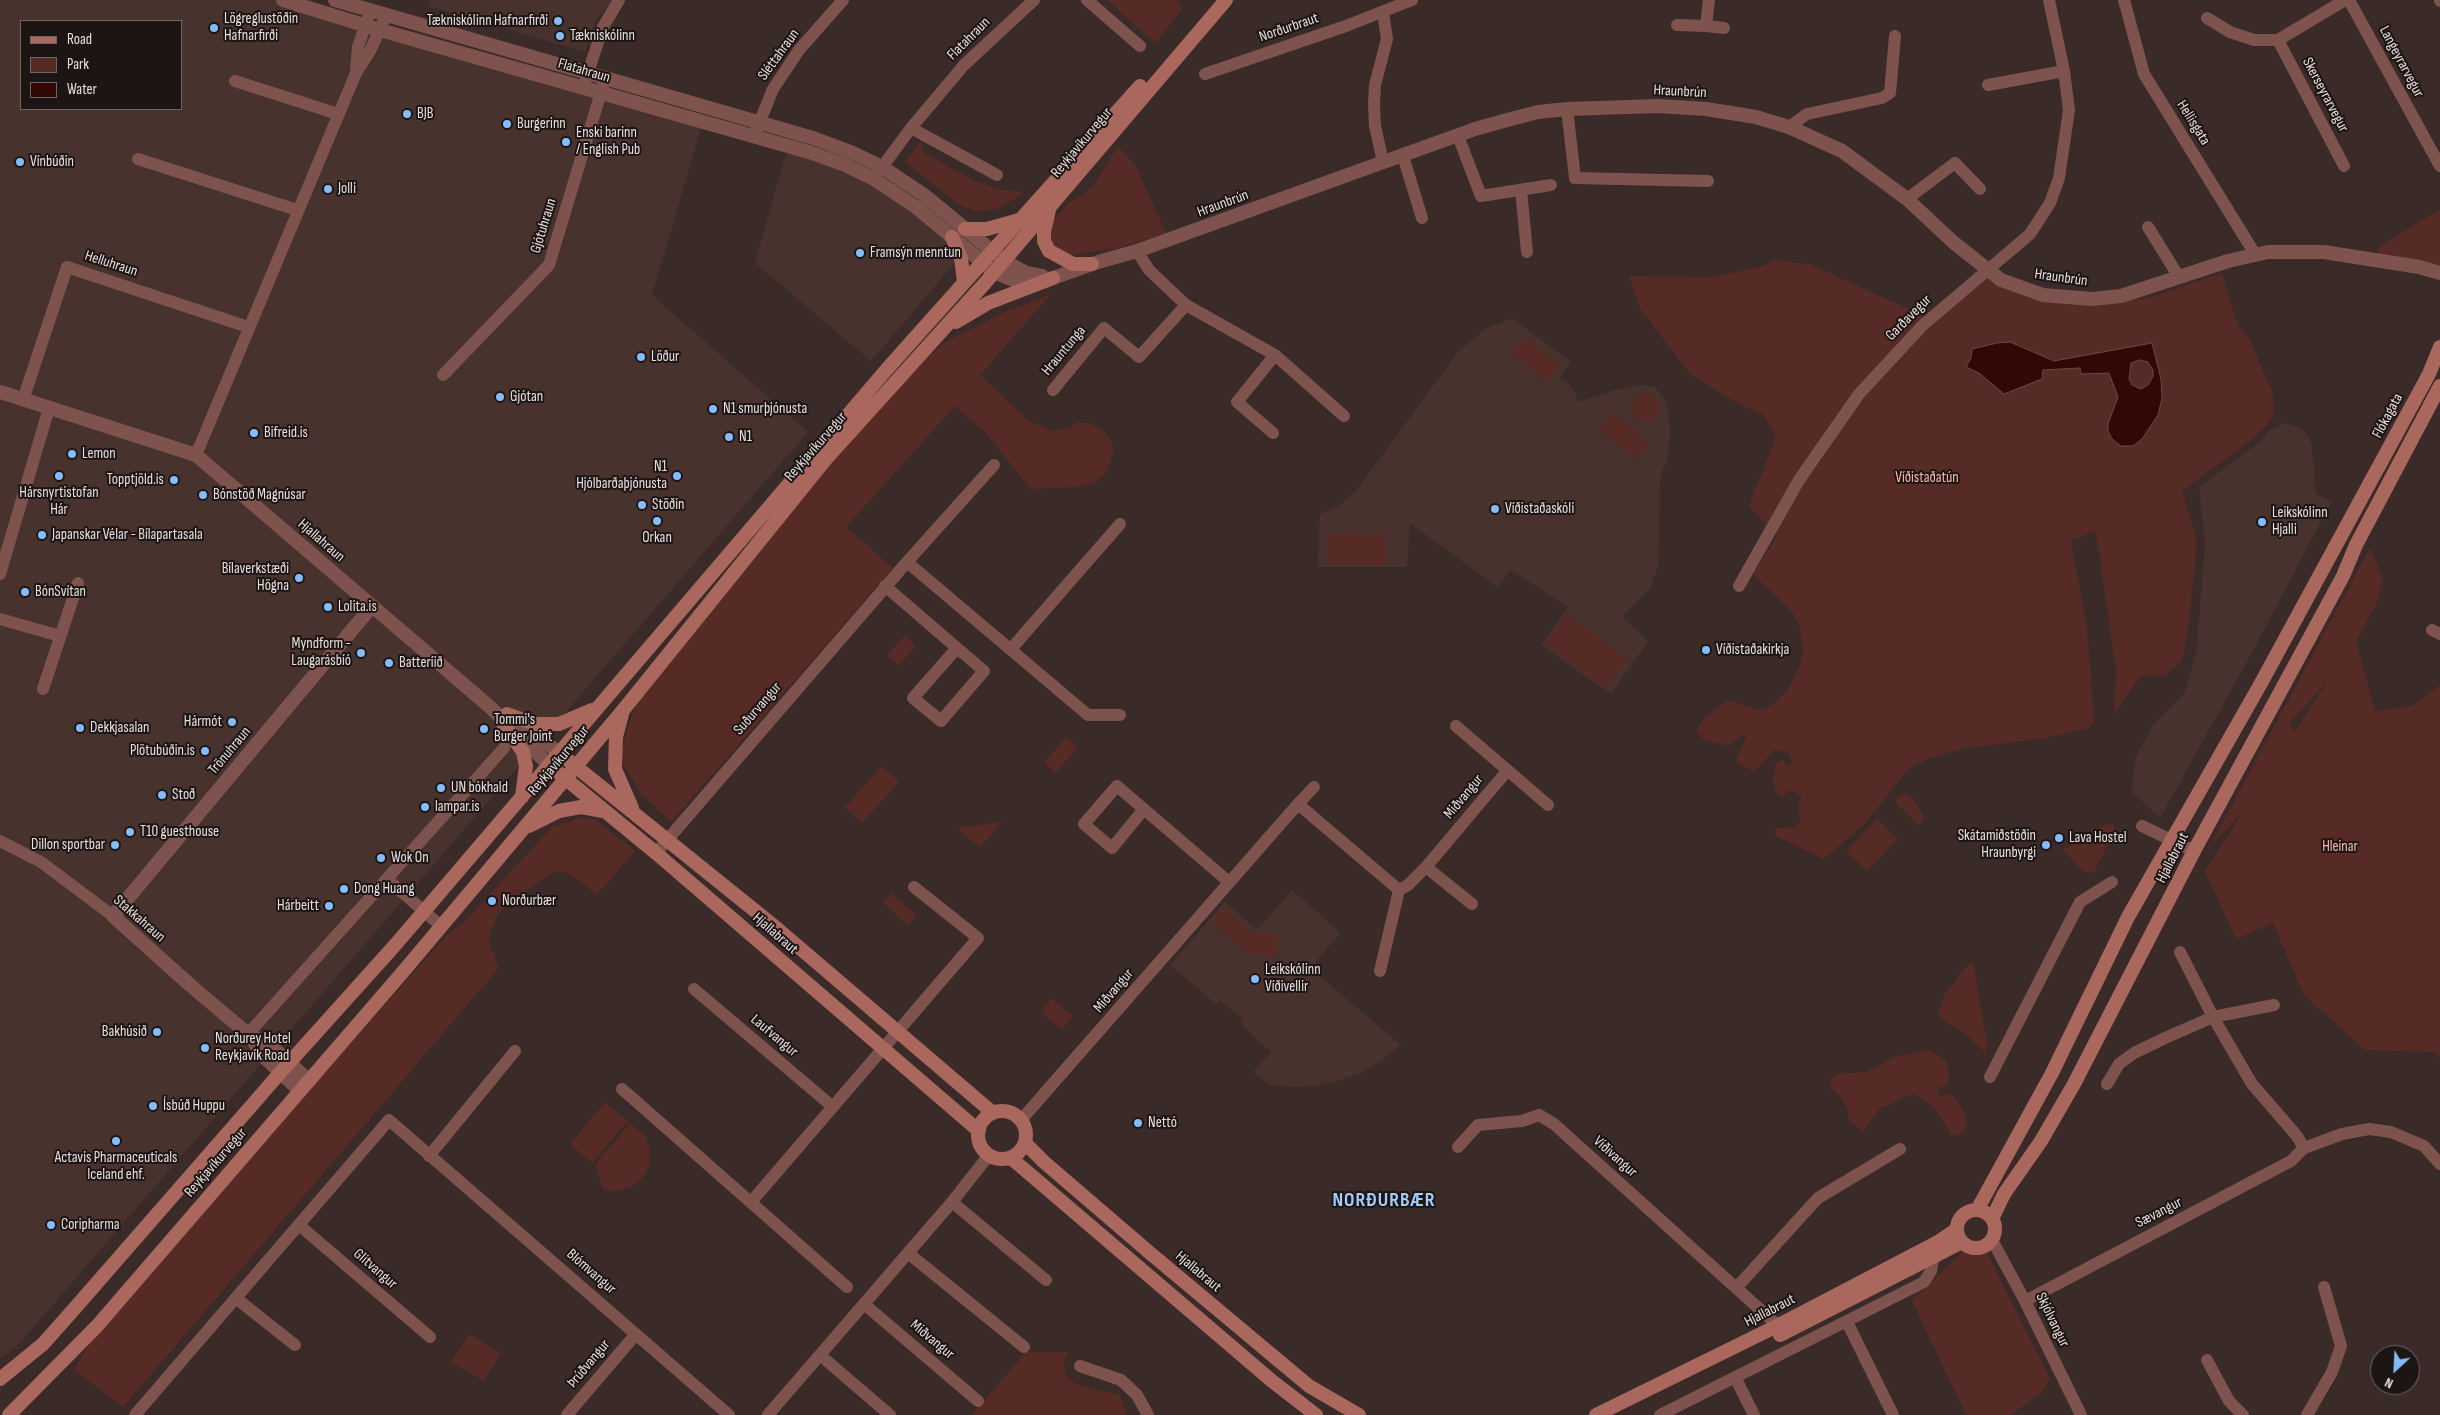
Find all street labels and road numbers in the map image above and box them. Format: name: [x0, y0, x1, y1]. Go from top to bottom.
street label: Norðurbraut: [1257, 9, 1321, 47]
street label: Flatahraun: [944, 14, 994, 64]
street label: Langeyrarvegur: [2375, 23, 2427, 101]
street label: Sléttahraun: [754, 26, 804, 84]
street label: Flatahraun: [556, 55, 612, 87]
street label: Skerseyrarvegur: [2298, 55, 2352, 135]
street label: Hraunbrún: [1653, 82, 1707, 102]
street label: Hellisgata: [2172, 97, 2214, 149]
street label: Reykjavíkurvegur: [1048, 104, 1116, 182]
street label: Hraunbrún: [1195, 186, 1251, 222]
street label: Gjótuhraun: [527, 196, 561, 256]
street label: Helluhraun: [82, 247, 140, 281]
street label: Hraunbrún: [2033, 265, 2089, 291]
street label: Garðavegur: [1882, 291, 1936, 345]
street label: Hrauntunga: [1038, 323, 1090, 379]
street label: Flókagata: [2369, 391, 2407, 441]
street label: Reykjavíkurvegur: [781, 409, 851, 485]
street label: Hjallahraun: [294, 516, 348, 566]
street label: Suðurvangur: [730, 679, 786, 739]
street label: Reykjavíkurvegur: [525, 722, 593, 800]
street label: Trönuhraun: [205, 723, 255, 779]
street label: Miðvangur: [1440, 771, 1488, 823]
street label: Hjallabraut: [2153, 830, 2193, 886]
street label: Stakkahraun: [109, 892, 169, 946]
street label: Hjallabraut: [749, 909, 801, 959]
street label: Miðvangur: [1090, 965, 1138, 1017]
street label: Laufvangur: [747, 1011, 801, 1061]
street label: Reykjavíkurvegur: [181, 1125, 251, 1201]
street label: Víðivangur: [1589, 1133, 1641, 1181]
street label: Sævangur: [2133, 1194, 2185, 1232]
street label: Glitvangur: [349, 1245, 401, 1293]
street label: Blómvangur: [563, 1246, 619, 1298]
street label: Hjallabraut: [1171, 1248, 1225, 1296]
street label: Skjólvangur: [2031, 1290, 2073, 1350]
street label: Hjallabraut: [1742, 1291, 1798, 1331]
street label: Miðvangur: [906, 1316, 958, 1364]
street label: Þrúðvangur: [564, 1336, 614, 1392]

